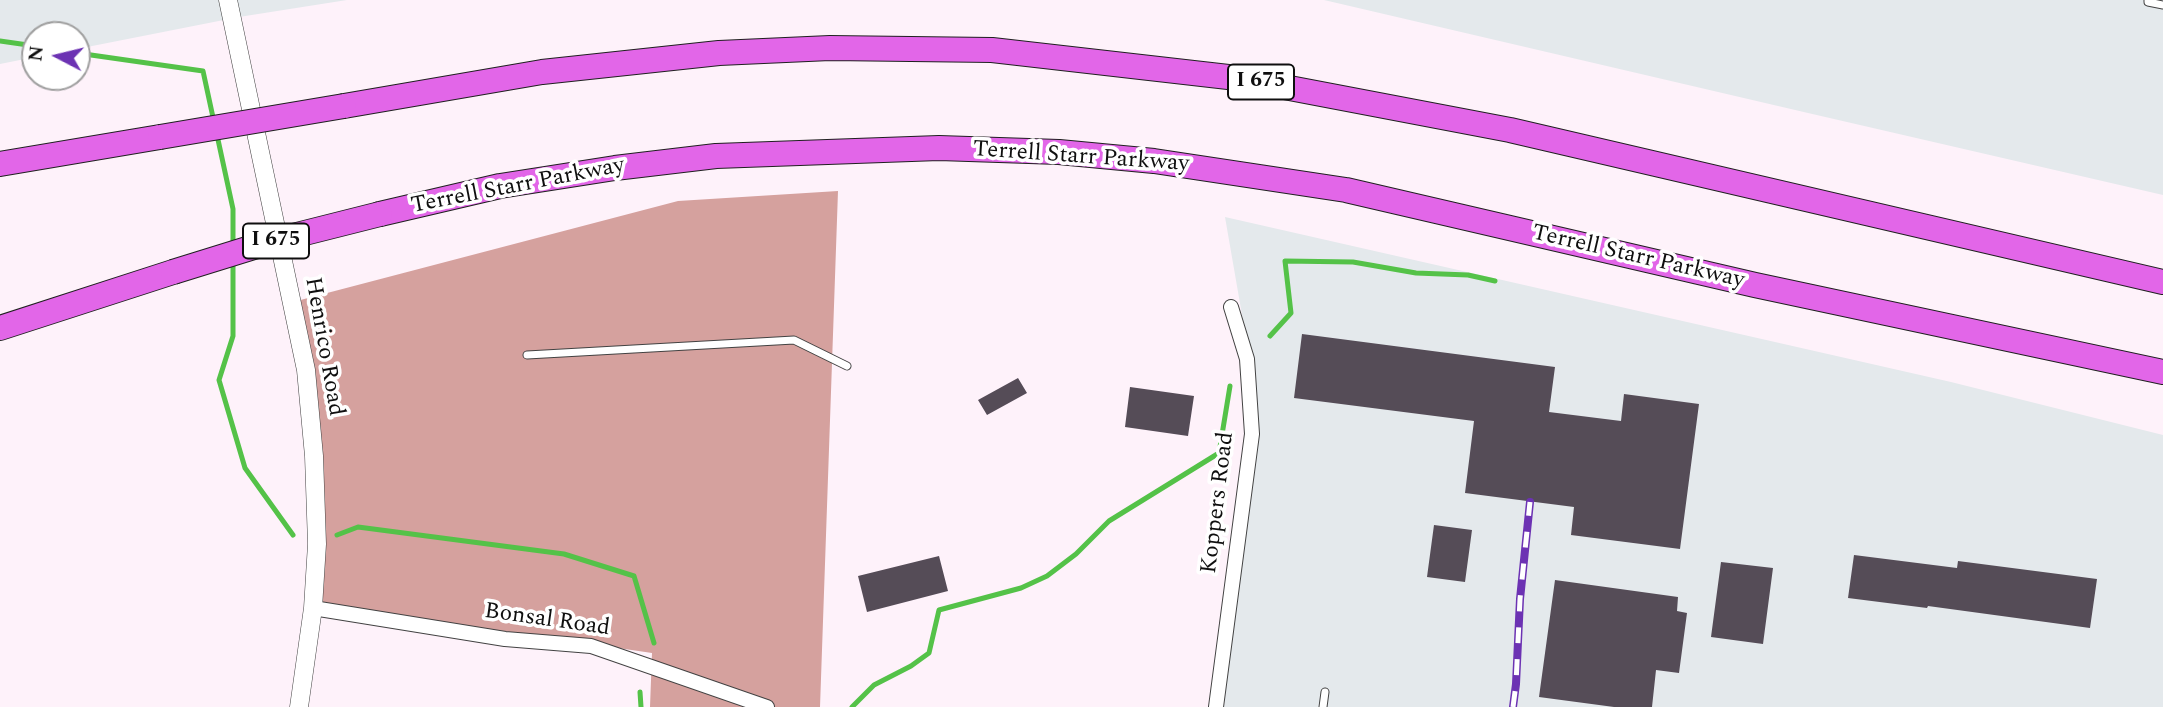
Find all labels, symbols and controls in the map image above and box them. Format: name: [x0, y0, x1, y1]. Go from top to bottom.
north arrow: [21, 21, 91, 91]
text: N: [21, 44, 52, 63]
road number: I 675: [1228, 64, 1294, 100]
street label: Terrell Starr Parkway: [972, 137, 1190, 179]
street label: Terrell Starr Parkway: [409, 153, 627, 221]
street label: Terrell Starr Parkway: [1529, 220, 1747, 296]
road number: I 675: [243, 224, 309, 258]
street label: Henrico Road: [297, 275, 349, 419]
street label: Koppers Road: [1197, 431, 1241, 575]
street label: Bonsal Road: [482, 599, 612, 643]

